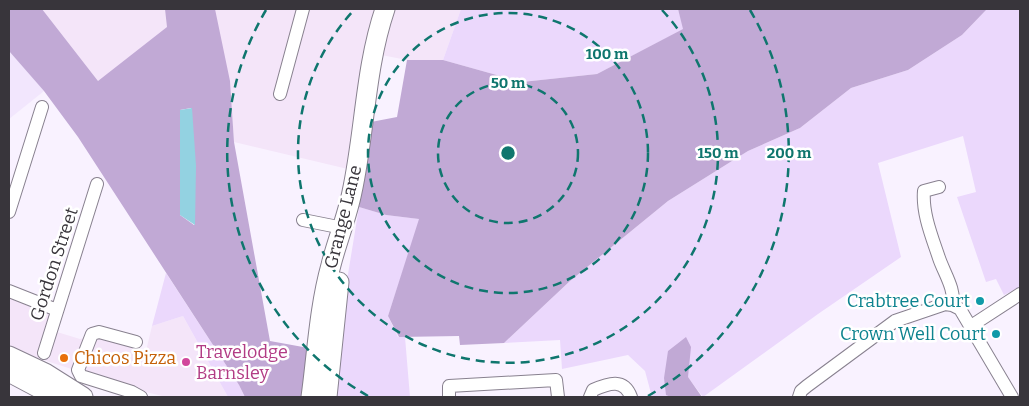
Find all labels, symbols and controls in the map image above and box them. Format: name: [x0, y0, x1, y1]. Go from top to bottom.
text: 100 m: [586, 45, 629, 63]
text: 50 m: [491, 74, 526, 92]
centre of rings: [499, 144, 517, 162]
text: 150 m: [697, 144, 739, 162]
text: 200 m: [767, 144, 812, 162]
street label: Grange Lane: [320, 163, 366, 271]
street label: Gordon Street: [25, 204, 83, 323]
place label: Crabtree Court: [847, 290, 970, 312]
marker: Crabtree Court: [974, 295, 986, 307]
place label: Crown Well Court: [840, 323, 986, 345]
marker: Crown Well Court: [990, 328, 1002, 340]
place label: Travelodge Barnsley: [196, 341, 288, 384]
place label: Chicos Pizza: [74, 347, 176, 369]
marker: Chicos Pizza: [58, 352, 70, 364]
marker: Travelodge Barnsley: [180, 356, 192, 368]

